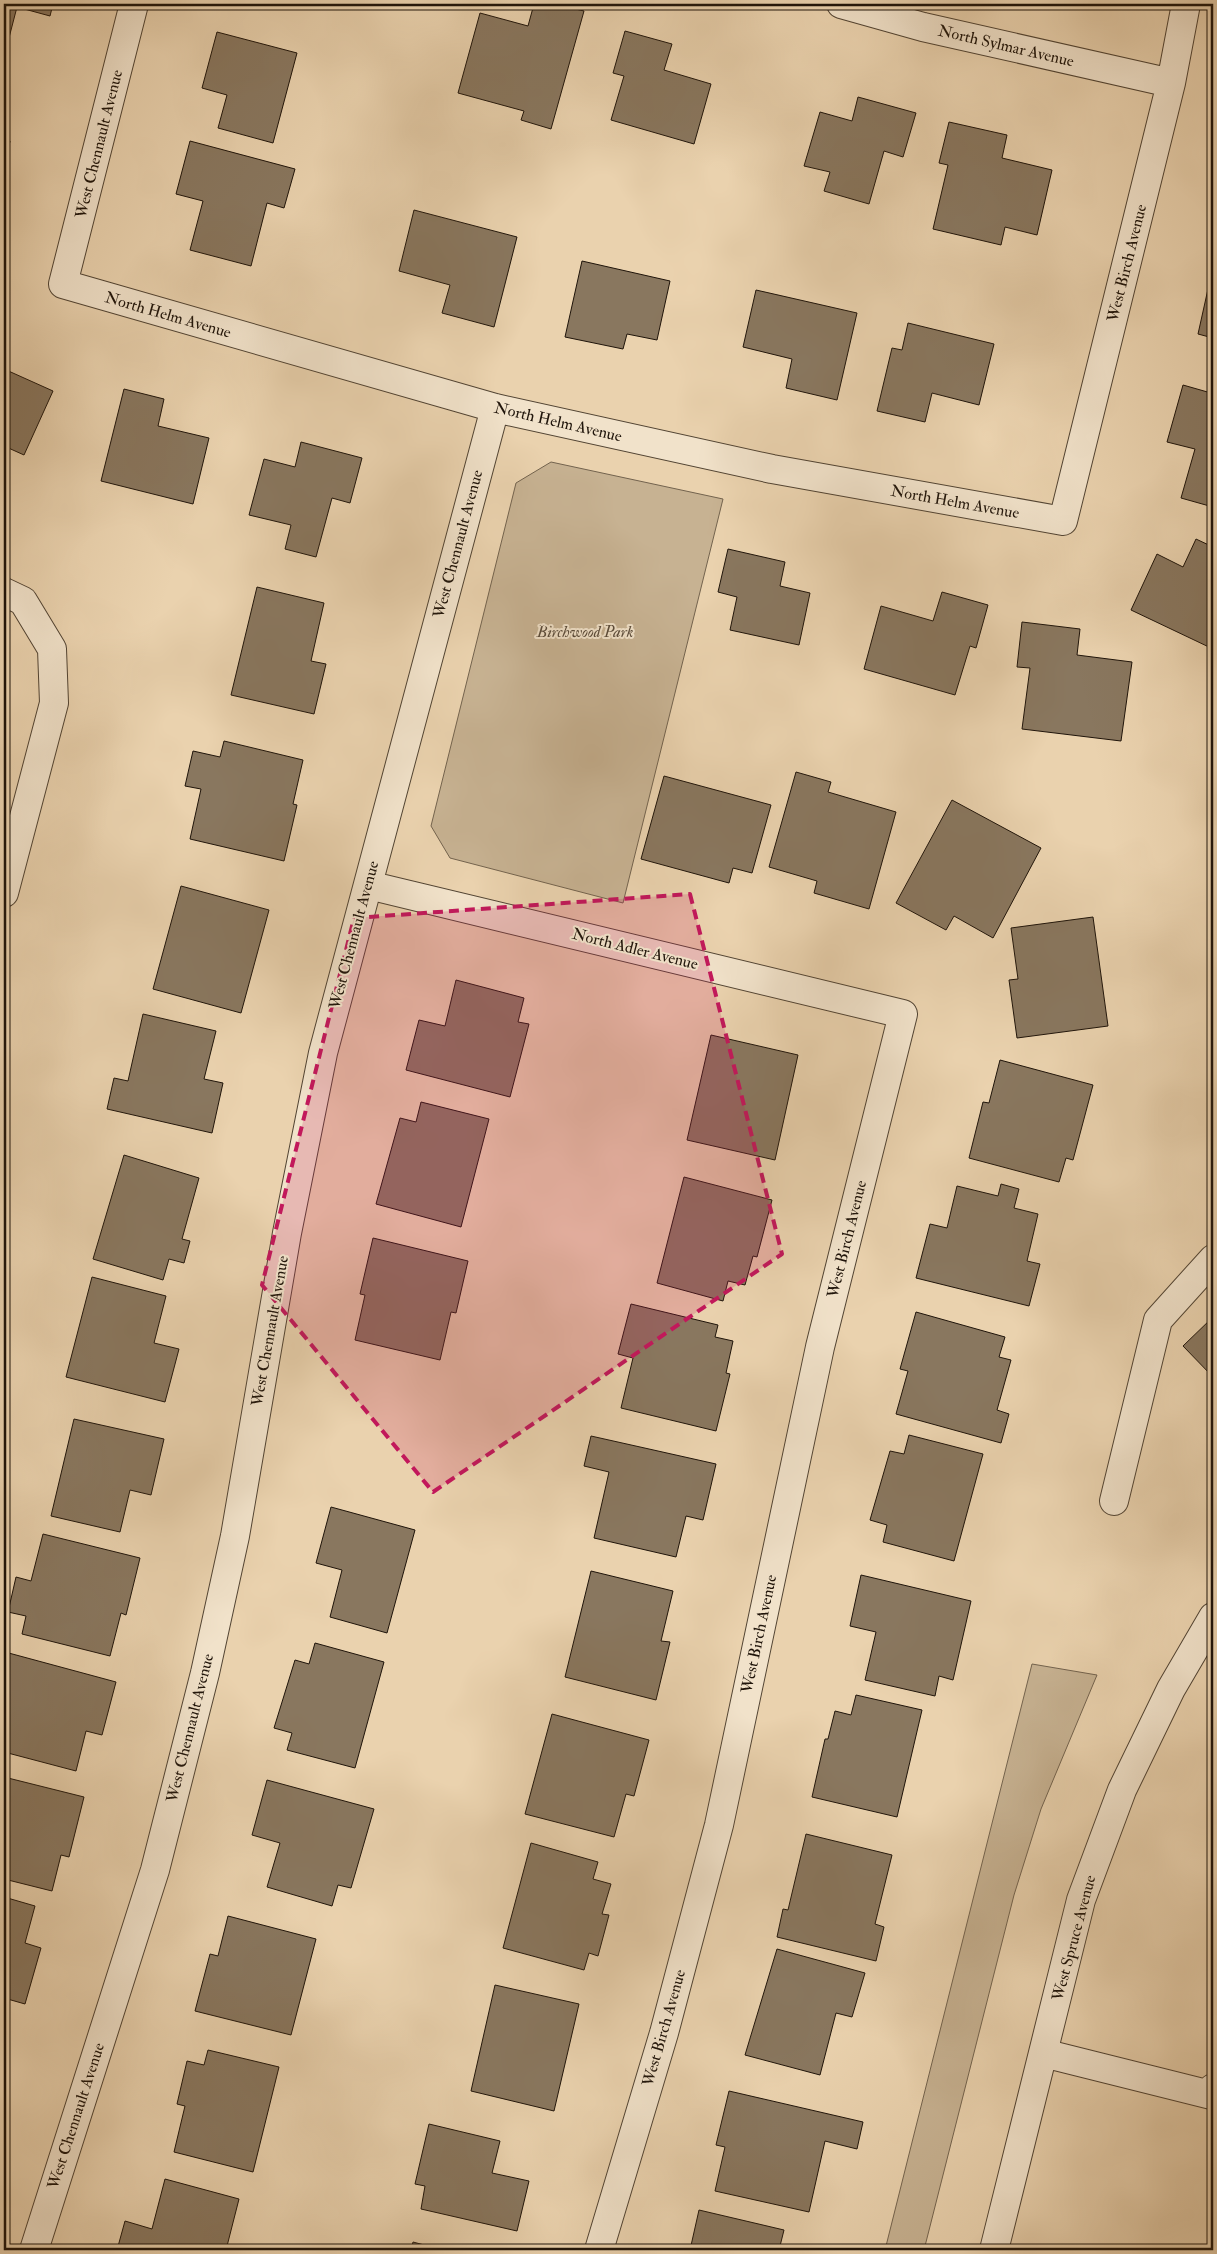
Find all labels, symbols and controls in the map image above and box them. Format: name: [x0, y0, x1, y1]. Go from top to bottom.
street label: North Sylmar Avenue: [936, 21, 1076, 71]
street label: West Chennault Avenue: [71, 67, 127, 221]
street label: West Birch Avenue: [1102, 202, 1151, 325]
street label: North Helm Avenue: [103, 287, 234, 343]
street label: North Helm Avenue: [492, 398, 624, 446]
street label: West Chennault Avenue: [428, 467, 487, 621]
street label: North Helm Avenue: [889, 481, 1021, 523]
park label: Birchwood Park: [536, 622, 634, 642]
street label: West Chennault Avenue: [324, 858, 383, 1012]
street label: North Adler Avenue: [570, 924, 700, 974]
street label: West Birch Avenue: [822, 1178, 871, 1301]
street label: West Chennault Avenue: [247, 1254, 293, 1409]
street label: West Birch Avenue: [736, 1573, 781, 1696]
street label: West Chennault Avenue: [162, 1651, 218, 1805]
street label: West Spruce Avenue: [1047, 1873, 1101, 2004]
street label: West Birch Avenue: [637, 1967, 690, 2090]
street label: West Chennault Avenue: [43, 2040, 109, 2193]

